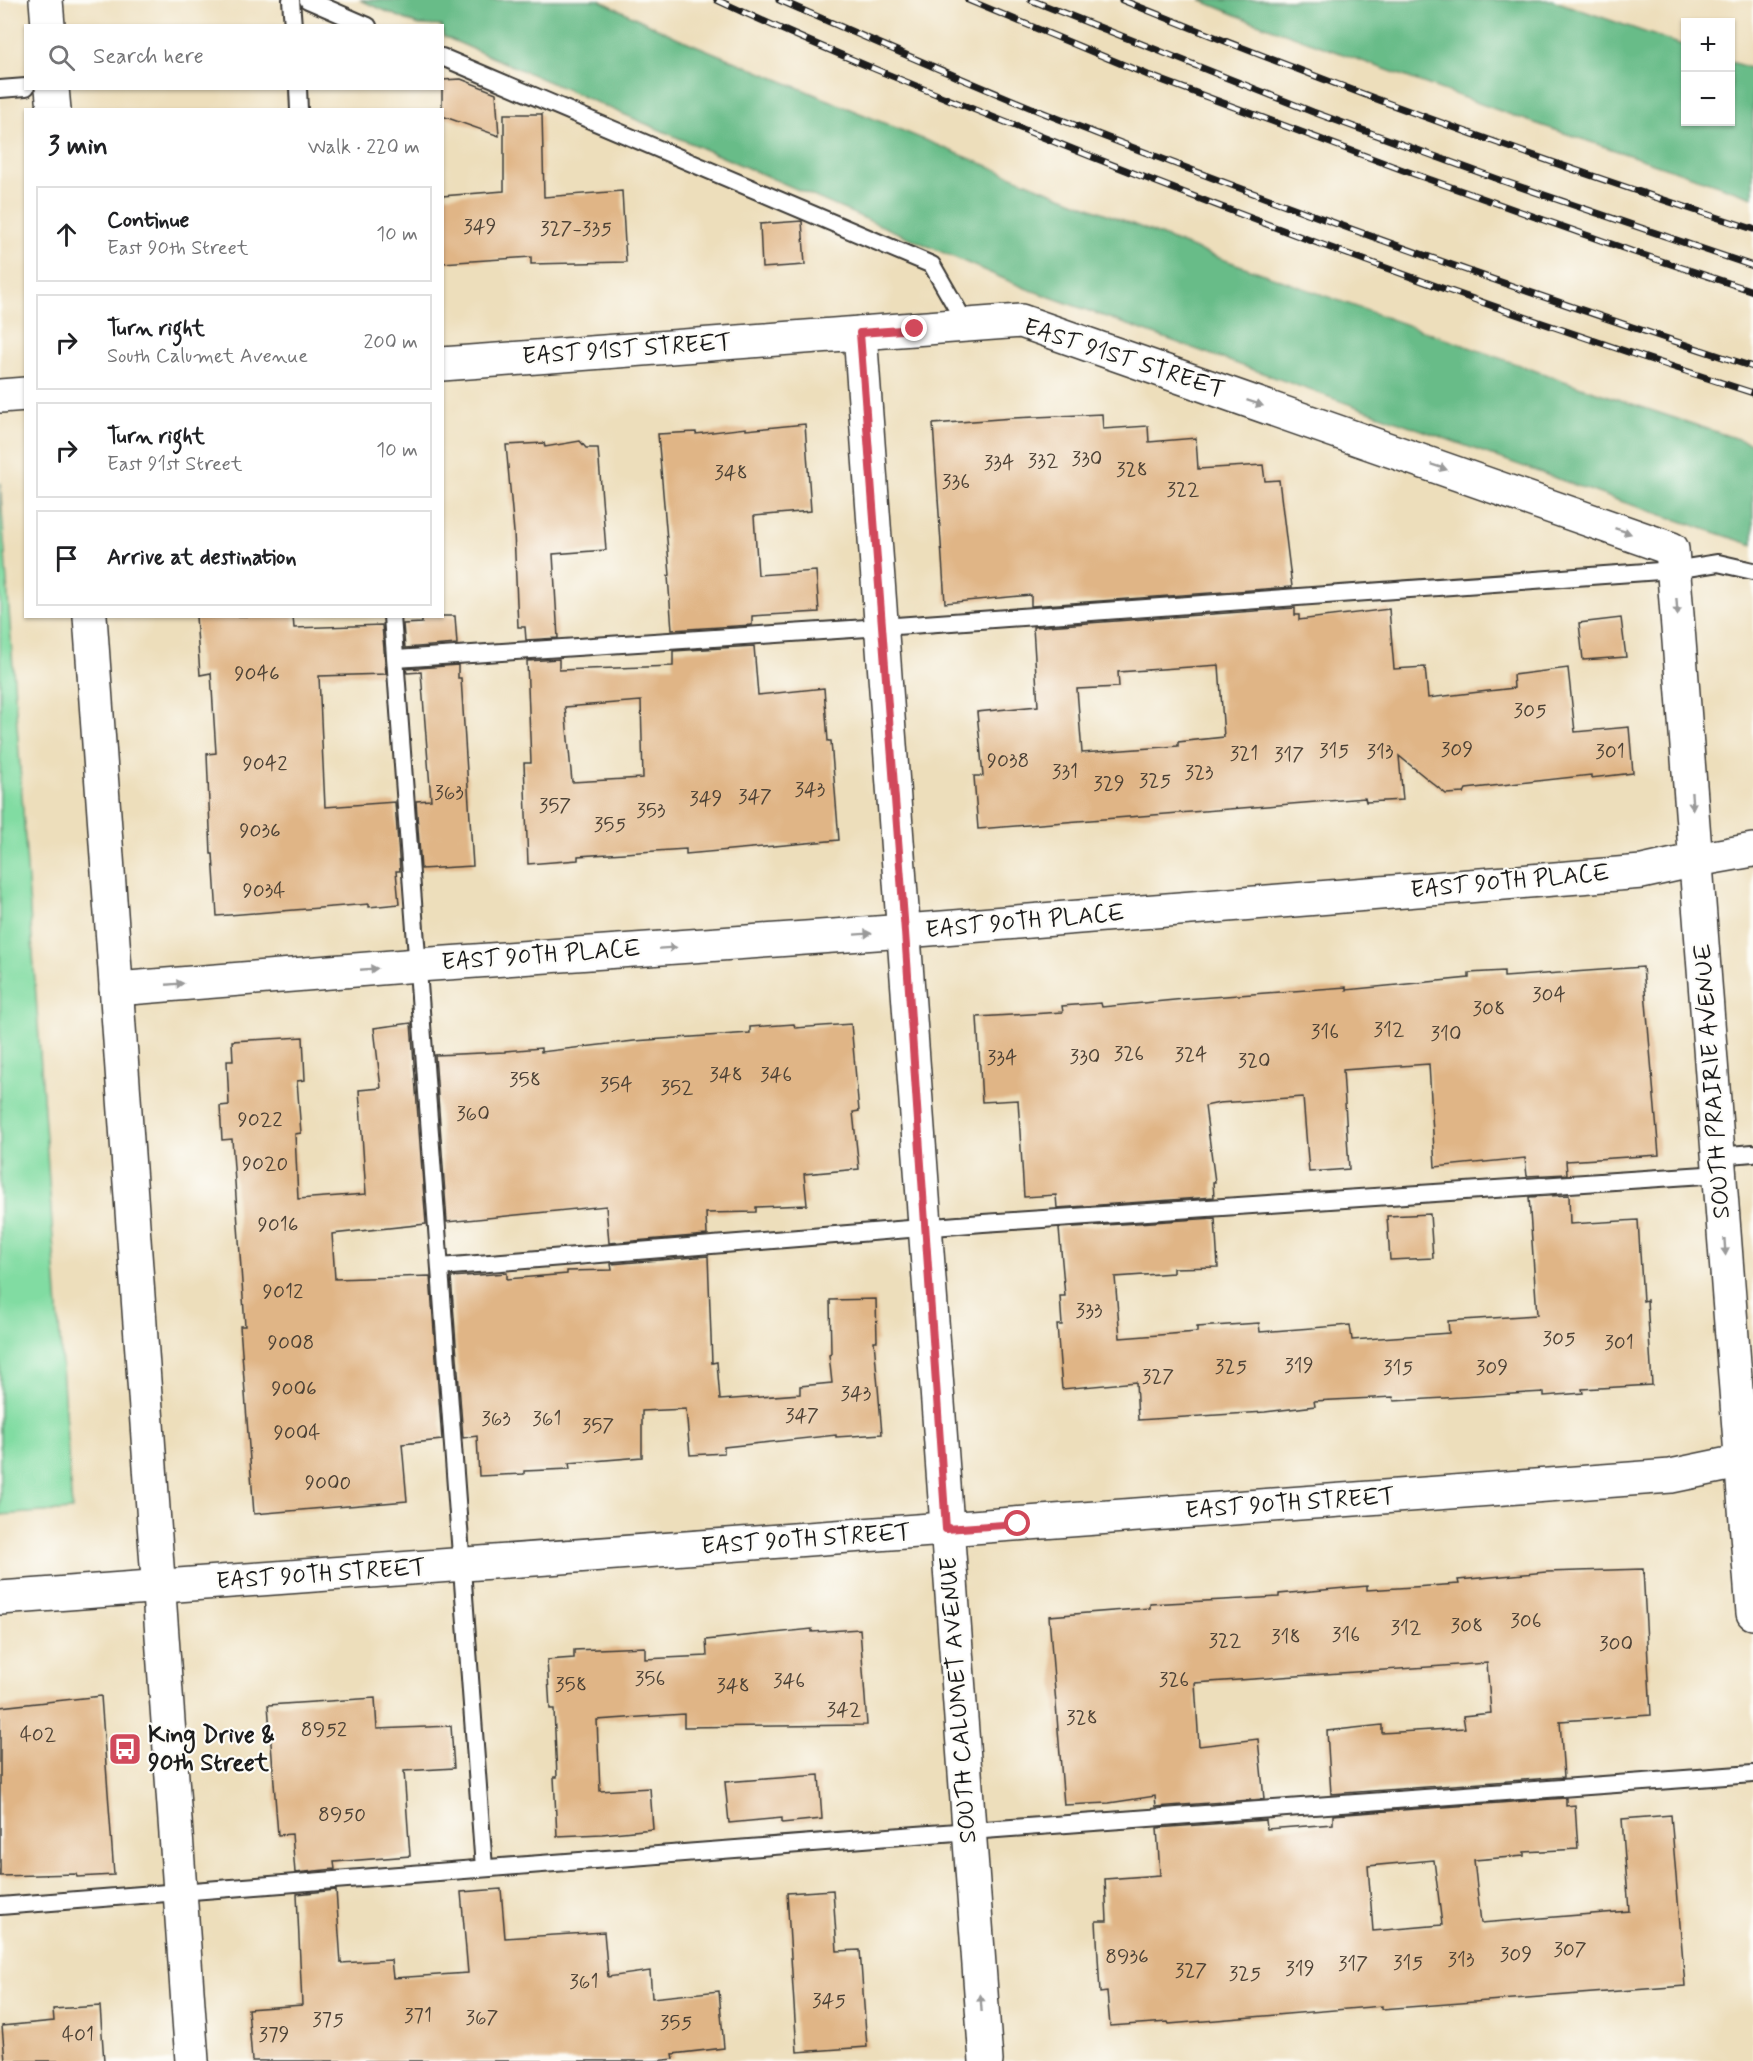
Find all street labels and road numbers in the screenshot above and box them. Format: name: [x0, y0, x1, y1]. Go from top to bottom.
street label: EAST 91ST STREET: [1019, 312, 1229, 406]
street label: EAST 91ST STREET: [521, 327, 733, 373]
street label: EAST 90TH PLACE: [1409, 858, 1611, 906]
street label: EAST 90TH PLACE: [924, 898, 1126, 946]
street label: EAST 90TH PLACE: [440, 934, 642, 978]
street label: SOUTH PRAIRIE AVENUE: [1688, 942, 1738, 1220]
street label: EAST 90TH STREET: [1184, 1481, 1396, 1527]
street label: EAST 90TH STREET: [700, 1517, 912, 1563]
street label: EAST 90TH STREET: [215, 1552, 427, 1598]
street label: SOUTH CALUMET AVENUE: [934, 1556, 984, 1844]

